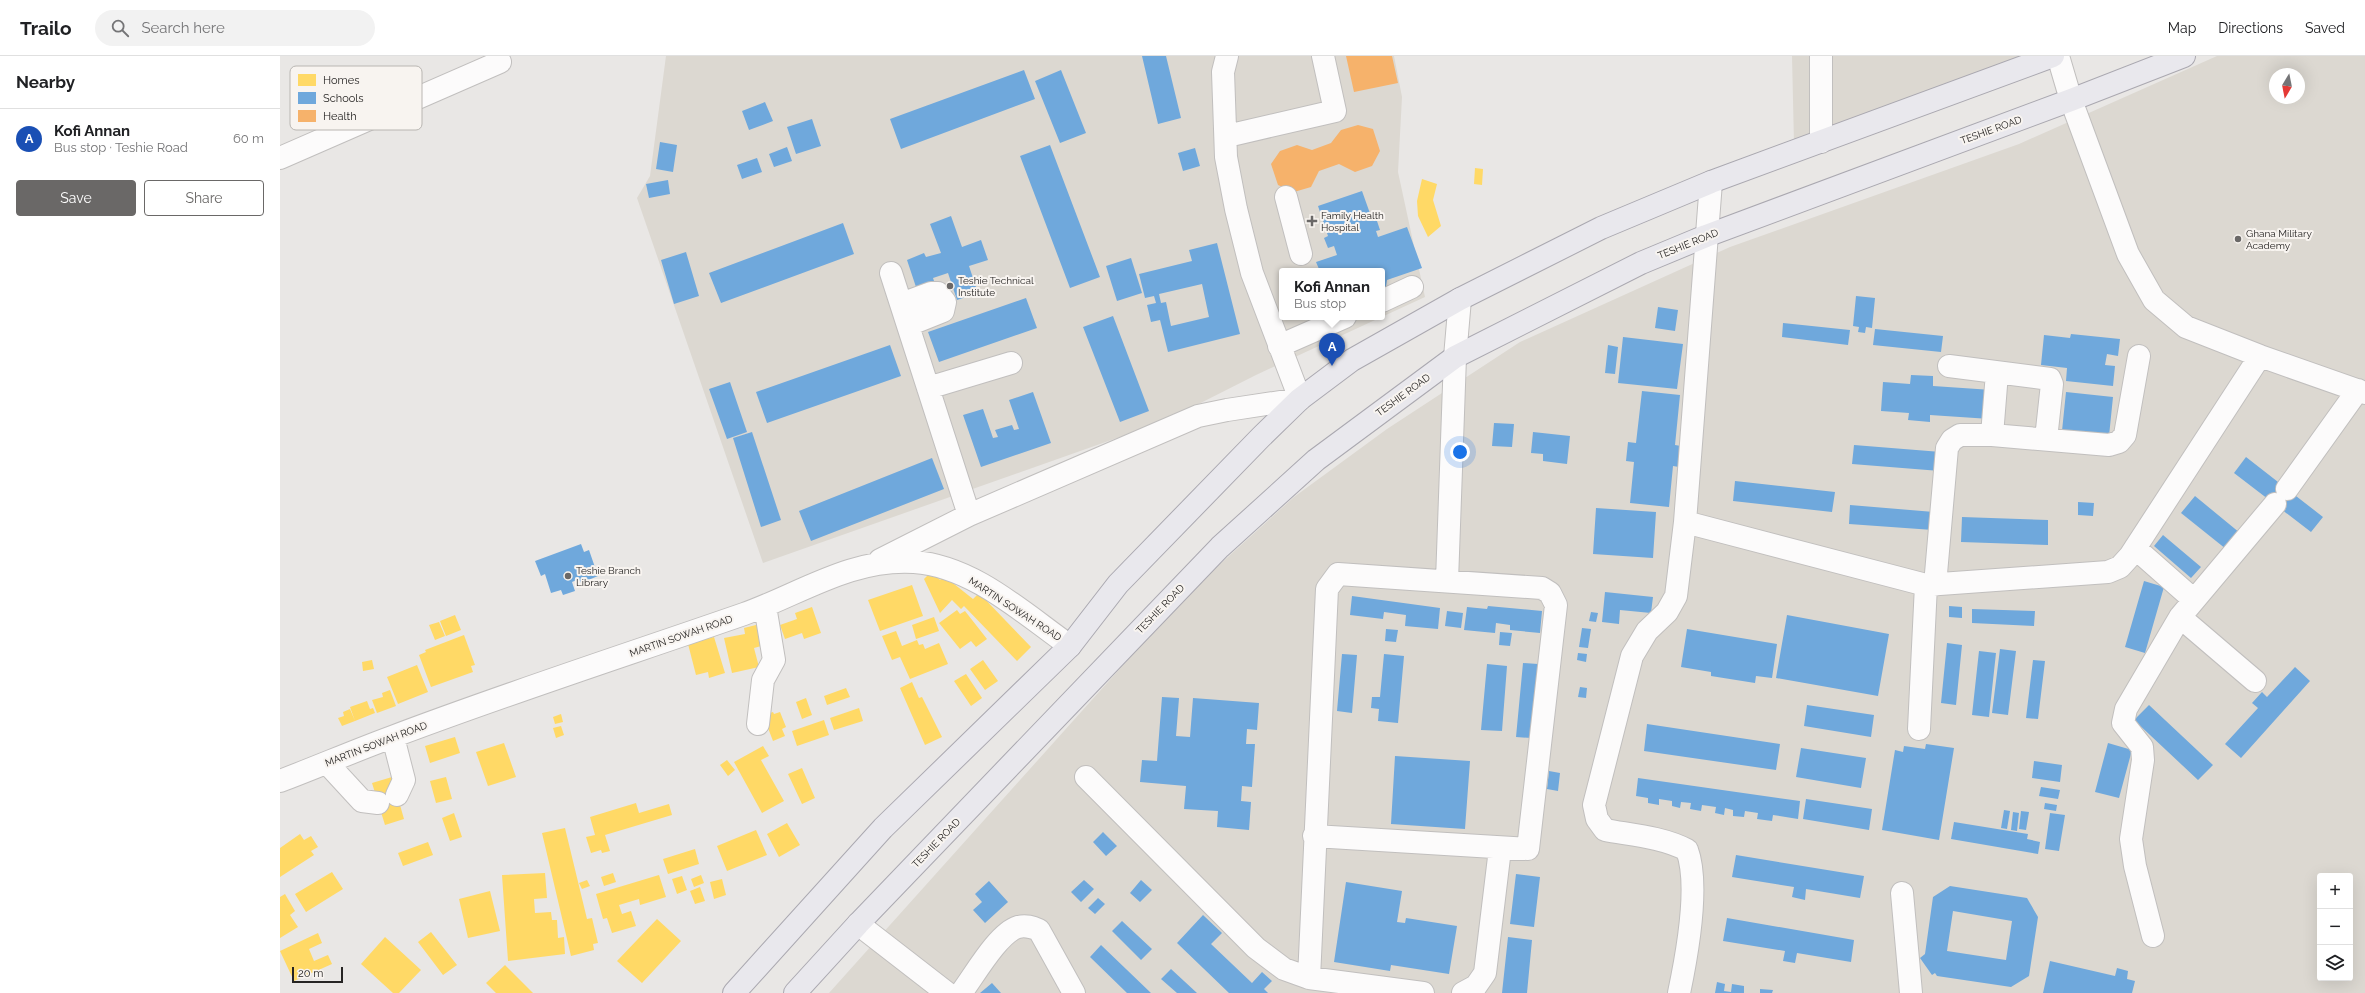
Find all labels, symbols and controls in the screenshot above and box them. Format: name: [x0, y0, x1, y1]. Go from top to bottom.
search box: [95, 10, 375, 46]
text: Trailo: [20, 17, 71, 39]
icon: search: [109, 17, 131, 39]
text: Search here: [141, 19, 225, 37]
text: Map: [2168, 20, 2196, 36]
text: Directions: [2218, 20, 2283, 36]
text: Saved: [2305, 20, 2345, 36]
legend: [290, 66, 422, 130]
north arrow: [2269, 68, 2305, 104]
text: Nearby: [16, 72, 75, 92]
text: Homes: [323, 74, 359, 87]
text: Schools: [323, 92, 364, 105]
text: Health: [323, 110, 357, 123]
street label: TESHIE ROAD: [1959, 114, 2023, 146]
text: Kofi Annan: [54, 122, 130, 140]
text: A: [25, 131, 33, 146]
text: 60 m: [233, 131, 264, 146]
text: Bus stop · Teshie Road: [54, 140, 188, 155]
button: Save: [16, 180, 136, 216]
button: Share: [144, 180, 264, 216]
place label: Family Health Hospital: [1321, 210, 1384, 233]
marker: Family Health Hospital: [1306, 215, 1318, 227]
street label: TESHIE ROAD: [1656, 227, 1720, 261]
place label: Ghana Military Academy: [2246, 228, 2312, 251]
marker: Ghana Military Academy: [2233, 234, 2243, 244]
popup: [1279, 268, 1385, 320]
place label: Teshie Technical Institute: [958, 275, 1034, 298]
text: Kofi Annan: [1294, 278, 1370, 296]
marker: Teshie Technical Institute: [945, 281, 955, 291]
text: Bus stop: [1294, 296, 1346, 311]
pin: A: [1319, 333, 1345, 366]
street label: TESHIE ROAD: [1374, 372, 1432, 418]
your location: [1450, 442, 1470, 462]
place label: Teshie Branch Library: [576, 565, 641, 588]
marker: Teshie Branch Library: [563, 571, 573, 581]
street label: MARTIN SOWAH ROAD: [967, 575, 1063, 643]
street label: TESHIE ROAD: [1134, 582, 1186, 636]
street label: MARTIN SOWAH ROAD: [628, 613, 734, 659]
street label: MARTIN SOWAH ROAD: [323, 719, 429, 769]
street label: TESHIE ROAD: [910, 816, 962, 870]
map controls: [2317, 873, 2353, 981]
button: +: [2317, 873, 2353, 909]
button: −: [2317, 909, 2353, 945]
button: layers: [2317, 945, 2353, 981]
scale bar: [292, 965, 343, 984]
text: 20 m: [298, 967, 323, 980]

